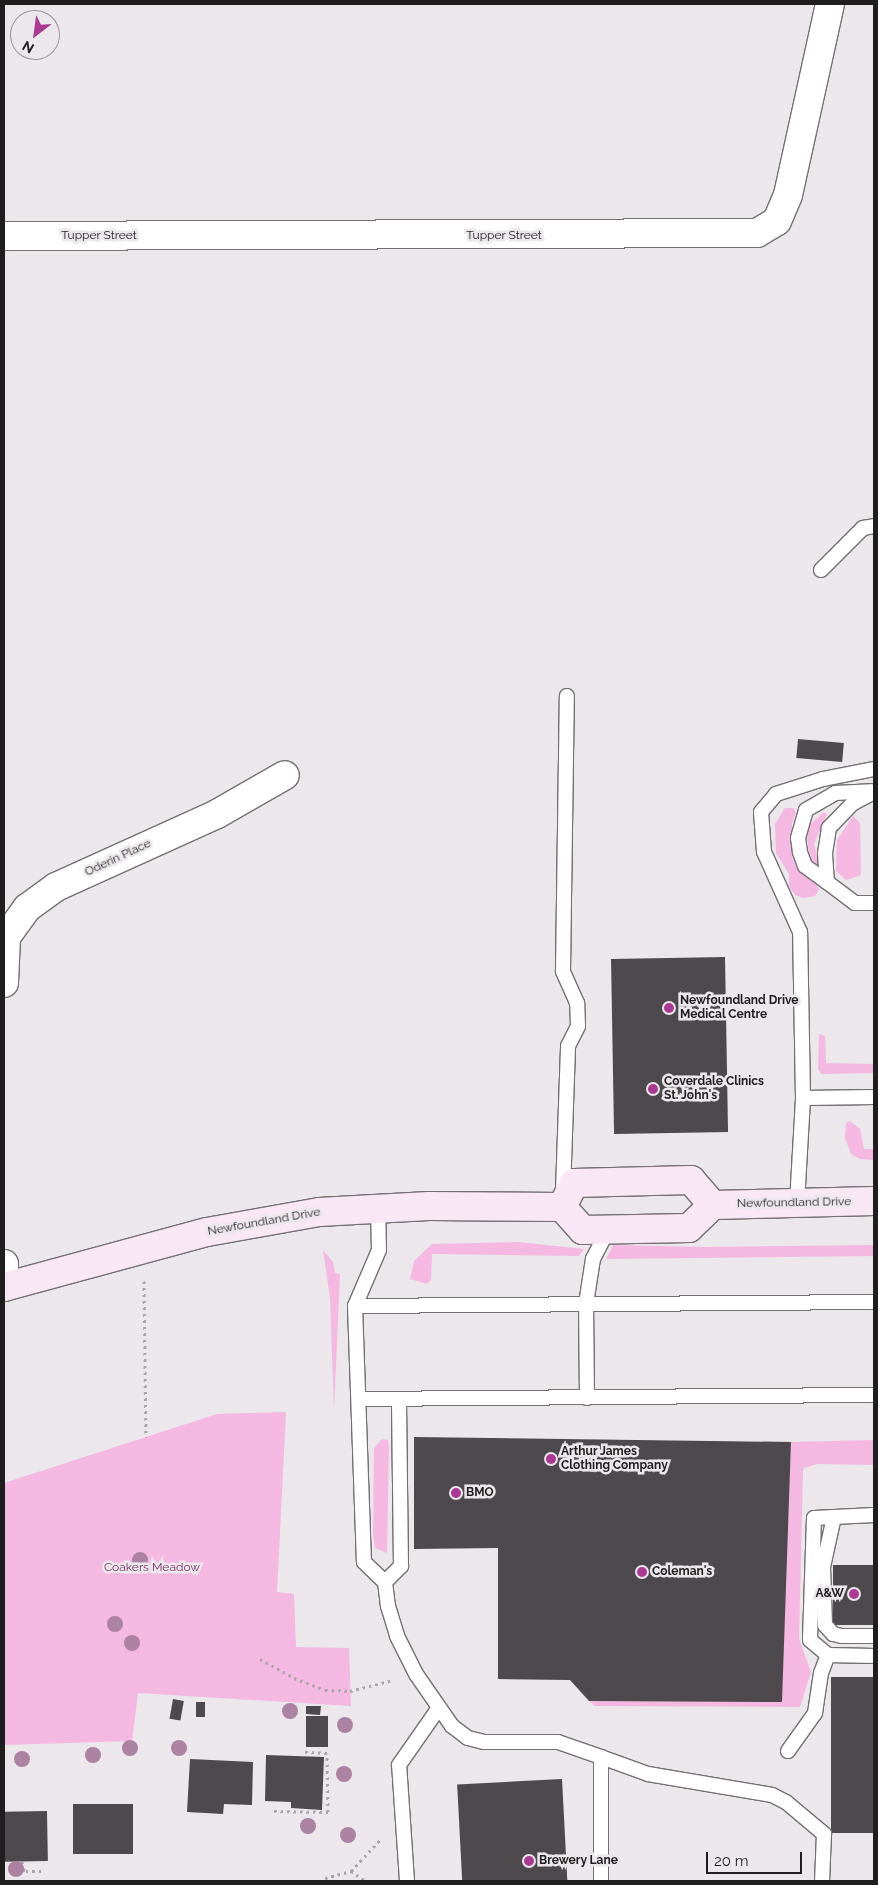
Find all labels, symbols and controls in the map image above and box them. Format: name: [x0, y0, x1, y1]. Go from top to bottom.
north arrow: [10, 10, 60, 60]
text: N: [19, 38, 37, 57]
street label: Tupper Street: [61, 229, 137, 243]
street label: Tupper Street: [466, 229, 542, 243]
street label: Oderin Place: [83, 836, 153, 880]
place label: Newfoundland Drive Medical Centre: [680, 994, 799, 1022]
marker: Newfoundland Drive Medical Centre: [662, 1001, 676, 1015]
place label: Coverdale Clinics St. John's: [664, 1075, 764, 1103]
marker: Coverdale Clinics St. John's: [646, 1082, 660, 1096]
street label: Newfoundland Drive: [737, 1195, 851, 1211]
street label: Newfoundland Drive: [206, 1205, 322, 1239]
place label: Arthur James Clothing Company: [561, 1445, 668, 1473]
marker: Arthur James Clothing Company: [545, 1453, 557, 1465]
place label: BMO: [466, 1486, 494, 1500]
marker: BMO: [450, 1487, 462, 1499]
park label: Coakers Meadow: [104, 1561, 200, 1575]
place label: Coleman's: [652, 1565, 712, 1579]
marker: Coleman's: [636, 1566, 648, 1578]
place label: A&W: [816, 1587, 844, 1601]
marker: A&W: [848, 1588, 860, 1600]
scale bar: [708, 1842, 804, 1874]
text: 20 m: [714, 1852, 749, 1870]
place label: Brewery Lane: [539, 1854, 618, 1868]
marker: Brewery Lane: [523, 1855, 535, 1867]

